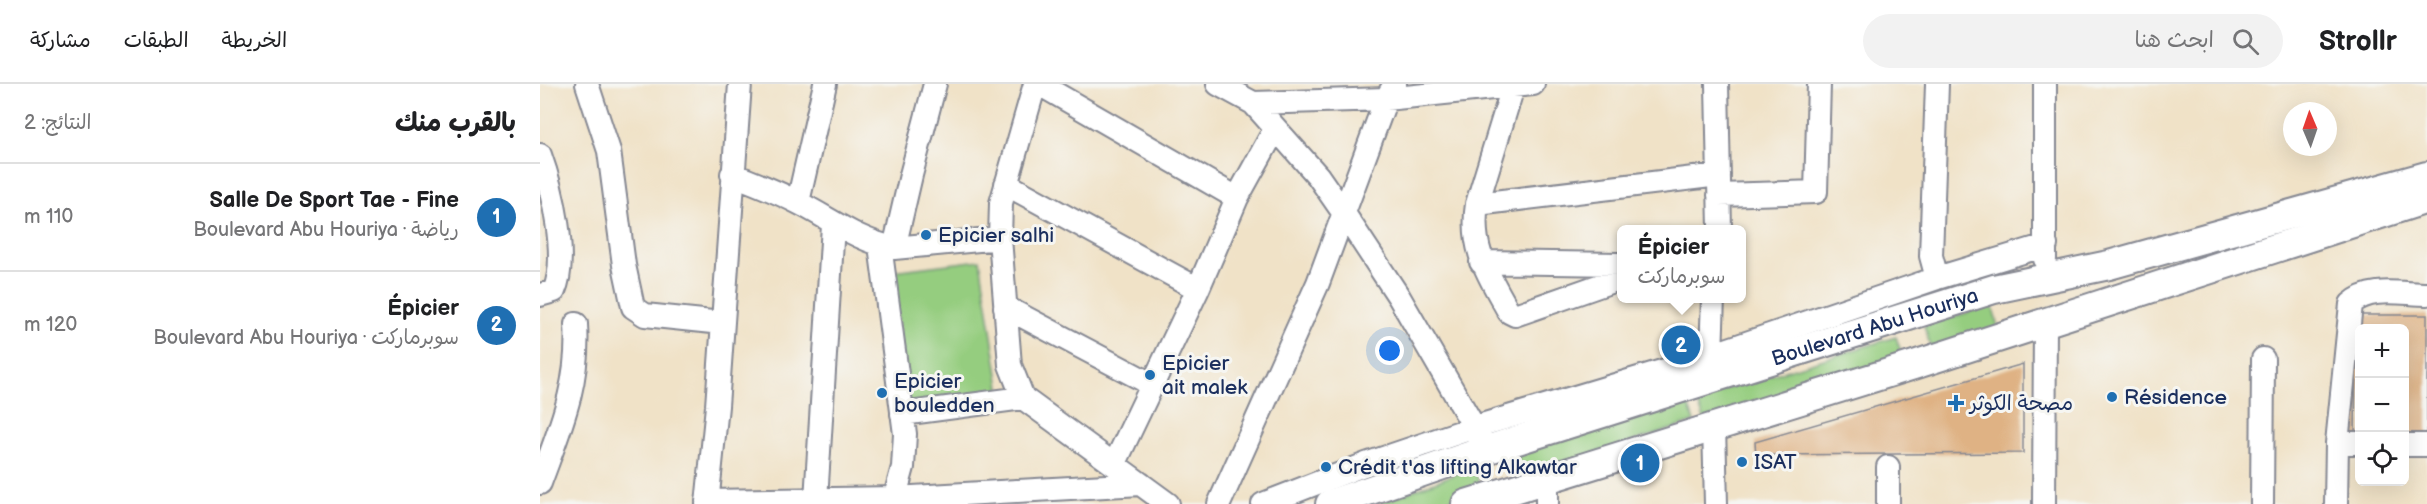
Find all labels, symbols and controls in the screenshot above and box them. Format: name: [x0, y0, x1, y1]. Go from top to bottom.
search box: [1863, 14, 2283, 68]
icon: search: [2229, 25, 2262, 58]
text: Strollr: [2319, 25, 2397, 58]
text: ابحث هنا: [2134, 27, 2214, 54]
text: مشاركة: [30, 28, 91, 53]
text: الطبقات: [124, 28, 189, 53]
text: الخريطة: [222, 28, 287, 53]
north arrow: [2283, 102, 2337, 156]
text: بالقرب منك: [395, 108, 516, 139]
text: النتائج: 2: [24, 111, 91, 135]
text: Salle De Sport Tae - Fine: [209, 187, 459, 214]
text: 110 m: [24, 205, 73, 229]
text: 1: [492, 205, 501, 229]
text: رياضة · Boulevard Abu Houriya: [193, 218, 459, 242]
place label: Epicier salhi: [938, 223, 1054, 248]
popup: [1617, 225, 1746, 303]
marker: Epicier salhi: [919, 228, 933, 242]
text: Épicier: [1638, 234, 1709, 261]
text: سوبرماركت: [1638, 265, 1725, 289]
street label: Boulevard Abu Houriya: [1768, 282, 1981, 371]
text: Épicier: [387, 295, 459, 322]
text: 120 m: [24, 313, 77, 337]
text: 2: [491, 313, 503, 337]
pin: 2: [1662, 322, 1700, 368]
map controls: [2355, 324, 2409, 486]
button: +: [2355, 324, 2409, 378]
text: سوبرماركت · Boulevard Abu Houriya: [153, 326, 459, 350]
your location: [1375, 336, 1404, 365]
place label: Epicier ait malek: [1162, 351, 1248, 400]
marker: Epicier ait malek: [1143, 368, 1157, 382]
place label: Epicier bouledden: [894, 369, 995, 418]
button: −: [2355, 378, 2409, 432]
place label: Résidence: [2124, 385, 2227, 410]
marker: Epicier bouledden: [875, 386, 889, 400]
marker: Résidence: [2105, 390, 2119, 404]
place label: مصحة الكوثر: [1968, 391, 2073, 416]
marker: مصحة الكوثر: [1947, 394, 1965, 412]
button: locate: [2355, 432, 2409, 486]
pin: 1: [1620, 440, 1660, 485]
place label: ISAT: [1754, 450, 1797, 475]
place label: Crédit t'as lifting Alkawtar: [1338, 455, 1577, 480]
marker: ISAT: [1735, 455, 1749, 469]
marker: Crédit t'as lifting Alkawtar: [1319, 460, 1333, 474]

